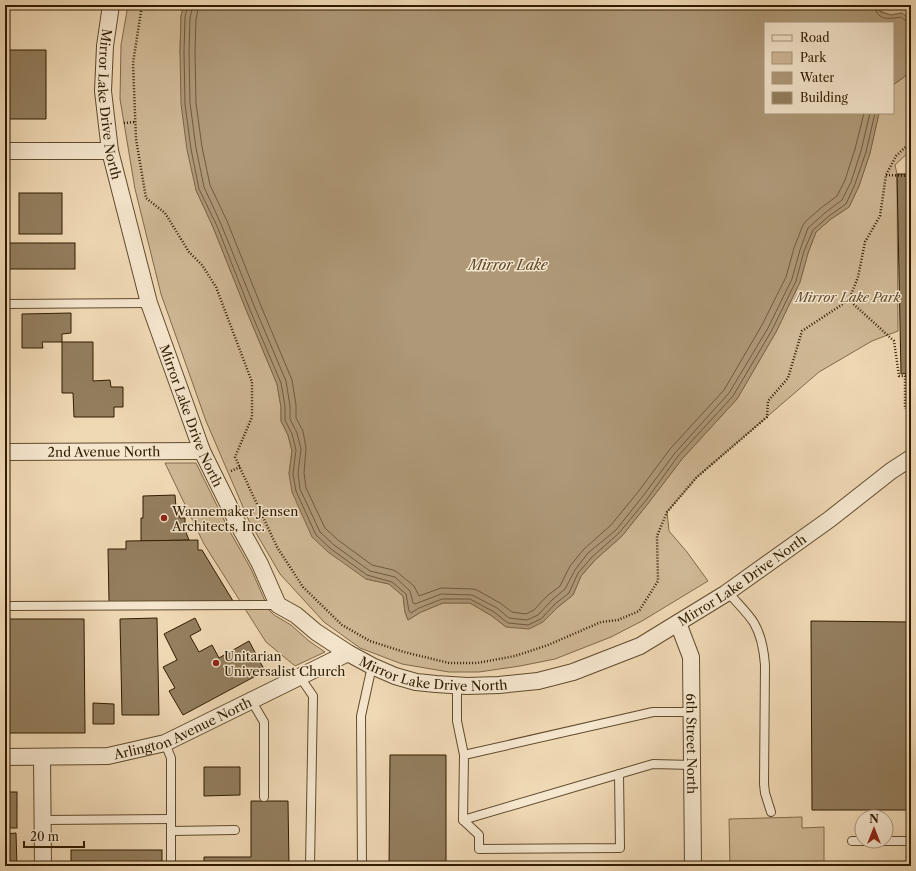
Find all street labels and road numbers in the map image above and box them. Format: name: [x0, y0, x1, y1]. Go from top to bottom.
street label: Mirror Lake Drive North: [95, 28, 125, 181]
street label: Mirror Lake Drive North: [156, 342, 226, 489]
street label: 2nd Avenue North: [48, 443, 160, 460]
street label: Mirror Lake Drive North: [675, 531, 809, 629]
street label: Mirror Lake Drive North: [357, 653, 508, 694]
street label: 6th Street North: [683, 693, 700, 794]
street label: Arlington Avenue North: [111, 694, 254, 763]

